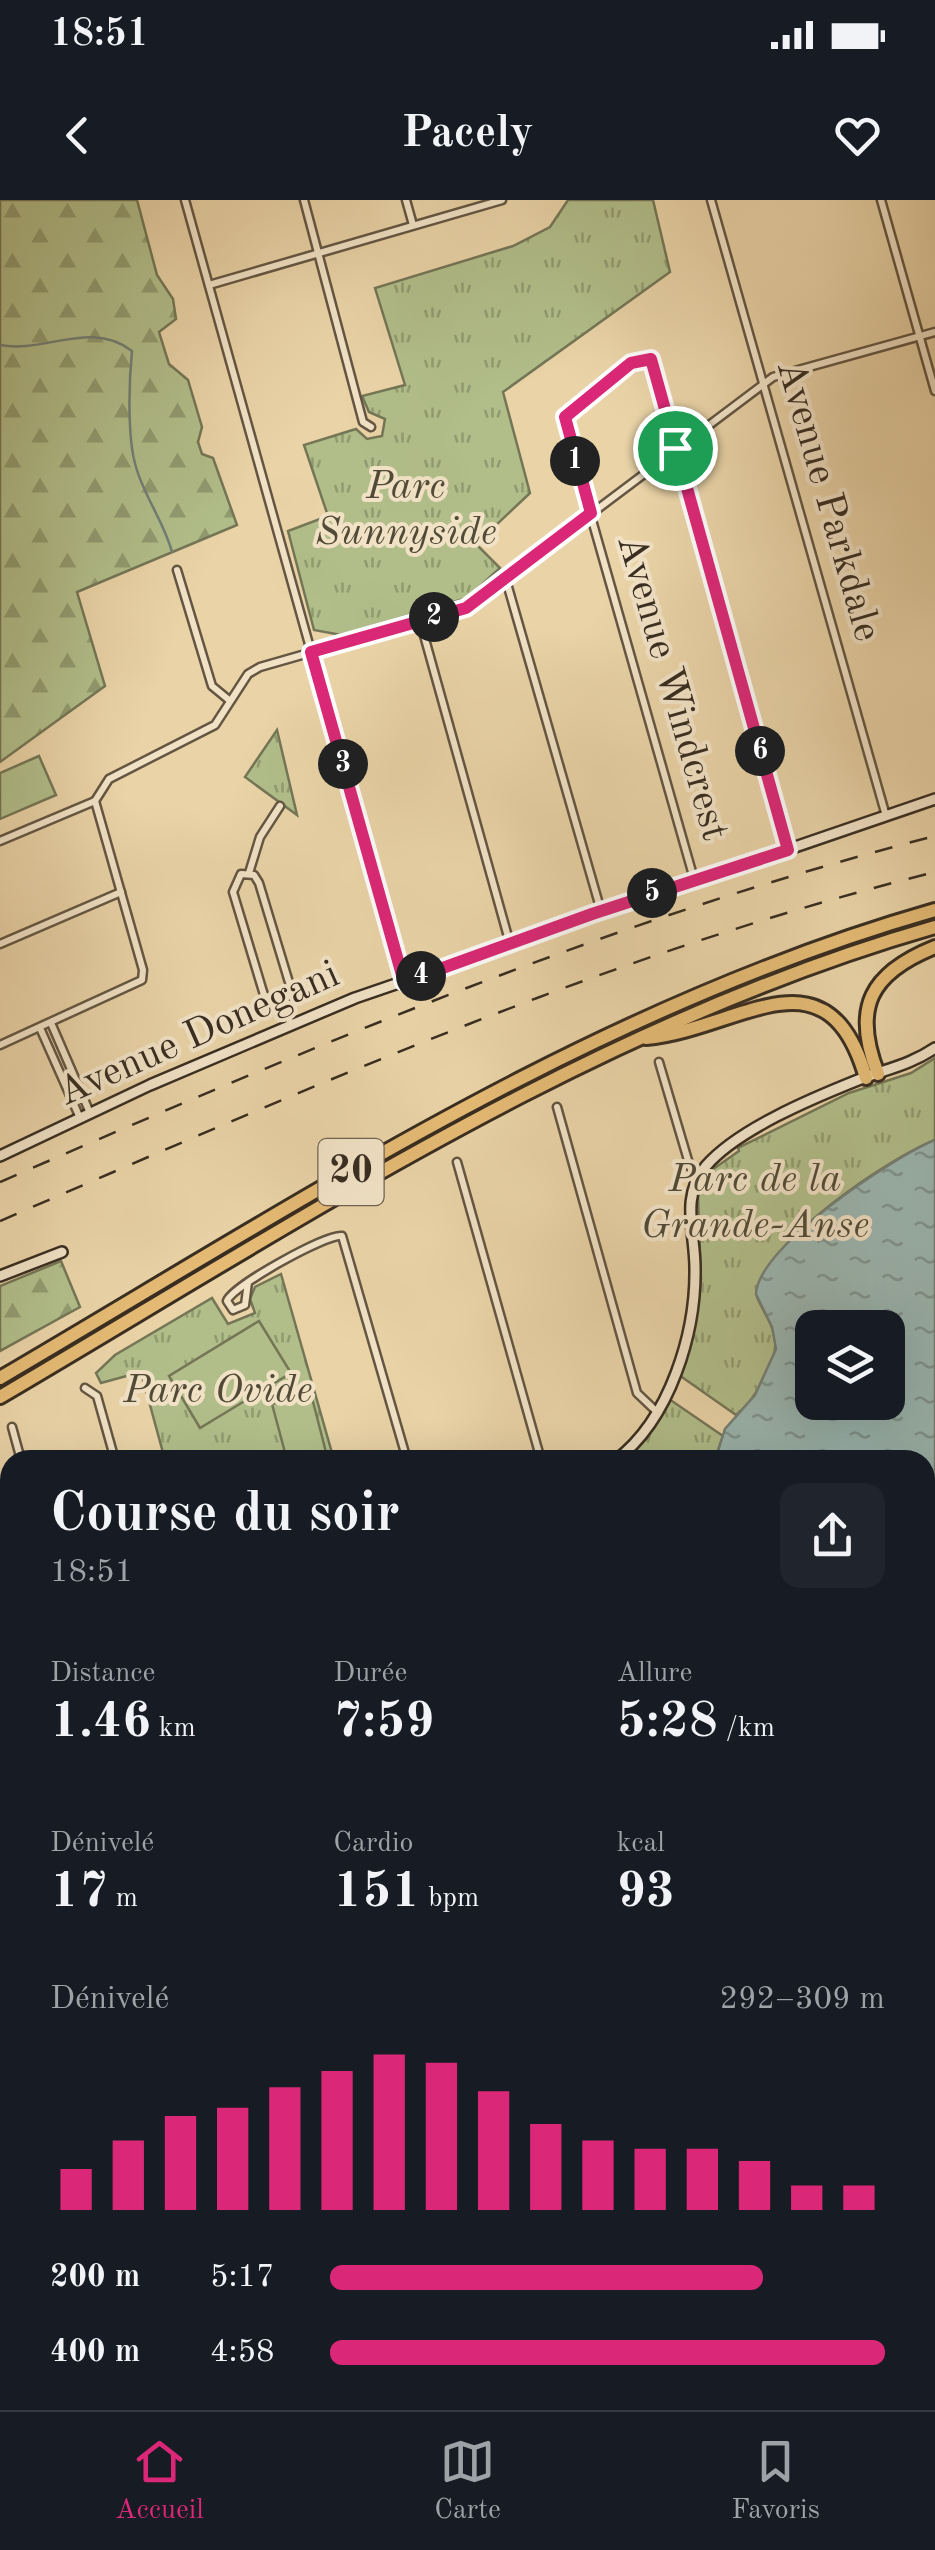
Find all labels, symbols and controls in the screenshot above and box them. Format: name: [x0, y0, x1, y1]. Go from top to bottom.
text: 18:51: [50, 16, 149, 54]
icon: back: [50, 108, 105, 163]
icon: heart: [830, 108, 885, 163]
text: Pacely: [401, 112, 534, 157]
street label: Avenue Parkdale: [768, 356, 886, 646]
pin: [633, 406, 718, 491]
icon: arrive: [648, 421, 703, 476]
pin: 1: [550, 436, 600, 486]
text: 1: [567, 447, 583, 475]
park label: Parc Sunnyside: [315, 468, 497, 554]
street label: Avenue Windcrest: [608, 531, 734, 845]
pin: 2: [409, 592, 459, 642]
text: 2: [426, 603, 442, 631]
pin: 6: [735, 726, 785, 776]
text: 6: [752, 737, 768, 765]
pin: 3: [318, 739, 368, 789]
text: 3: [335, 750, 351, 778]
pin: 5: [627, 868, 677, 918]
text: 5: [644, 879, 660, 907]
pin: 4: [396, 951, 446, 1001]
street label: Avenue Donegani: [52, 955, 346, 1115]
text: 4: [413, 962, 429, 990]
road number: 20: [318, 1139, 384, 1205]
park label: Parc de la Grande-Anse: [641, 1161, 869, 1247]
map controls: [795, 1310, 905, 1420]
button: layers: [795, 1310, 905, 1420]
park label: Parc Ovide: [122, 1372, 313, 1412]
button: share: [780, 1483, 885, 1588]
text: Course du soir: [50, 1488, 400, 1543]
text: 18:51: [50, 1557, 133, 1589]
text: Distance: [50, 1660, 155, 1688]
text: Durée: [333, 1660, 407, 1688]
text: Allure: [617, 1660, 692, 1688]
text: 1.46: [50, 1698, 151, 1748]
text: 7:59: [333, 1698, 434, 1748]
text: 5:28: [617, 1698, 718, 1748]
text: km: [151, 1715, 196, 1743]
text: /km: [718, 1715, 775, 1743]
text: Dénivelé: [50, 1830, 154, 1858]
text: Cardio: [333, 1830, 413, 1858]
text: kcal: [617, 1830, 665, 1858]
text: 17: [50, 1868, 108, 1918]
text: 151: [333, 1868, 420, 1918]
text: 93: [617, 1868, 675, 1918]
text: m: [108, 1885, 138, 1913]
text: bpm: [420, 1885, 479, 1913]
text: Dénivelé: [50, 1984, 169, 2016]
text: 292–309 m: [719, 1984, 885, 2016]
text: 200 m: [50, 2262, 140, 2294]
text: 5:17: [210, 2262, 275, 2294]
text: 400 m: [50, 2337, 140, 2369]
text: 4:58: [210, 2337, 275, 2369]
tab: Accueil: [115, 2434, 204, 2529]
tab: Carte: [434, 2434, 501, 2529]
tab: Favoris: [731, 2434, 820, 2529]

